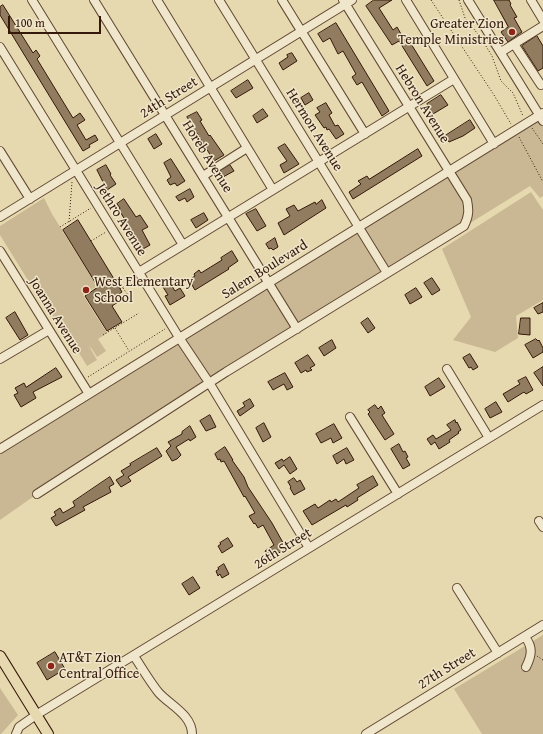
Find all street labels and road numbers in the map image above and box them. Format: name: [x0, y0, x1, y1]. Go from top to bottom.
street label: Hebron Avenue: [391, 61, 453, 147]
street label: 24th Street: [137, 74, 201, 122]
street label: Hermon Avenue: [282, 86, 346, 174]
street label: Horeb Avenue: [178, 118, 236, 196]
street label: Jethro Avenue: [92, 181, 150, 259]
street label: Salem Boulevard: [219, 237, 311, 303]
street label: Joanna Avenue: [25, 275, 85, 357]
street label: 26th Street: [251, 525, 315, 573]
street label: 27th Street: [415, 645, 479, 693]

